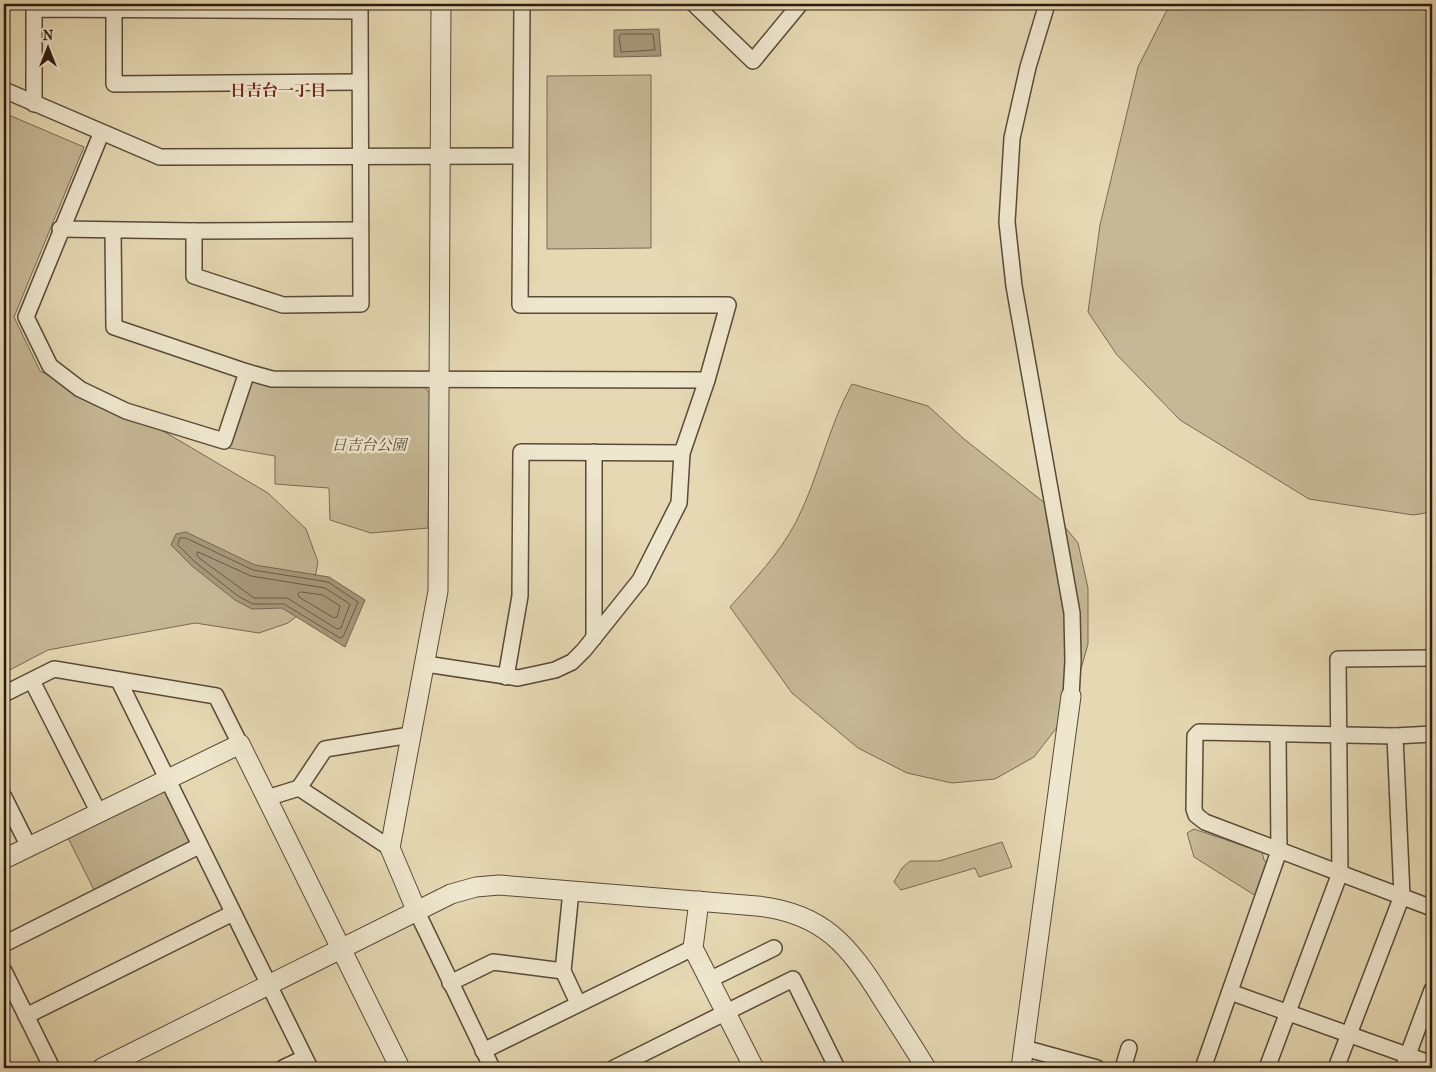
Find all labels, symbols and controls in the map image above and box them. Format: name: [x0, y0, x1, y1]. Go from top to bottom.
north arrow: [22, 22, 72, 72]
text: N: [43, 27, 54, 44]
district label: 日吉台一丁目: [230, 81, 326, 100]
park label: 日吉台公園: [331, 436, 409, 454]

